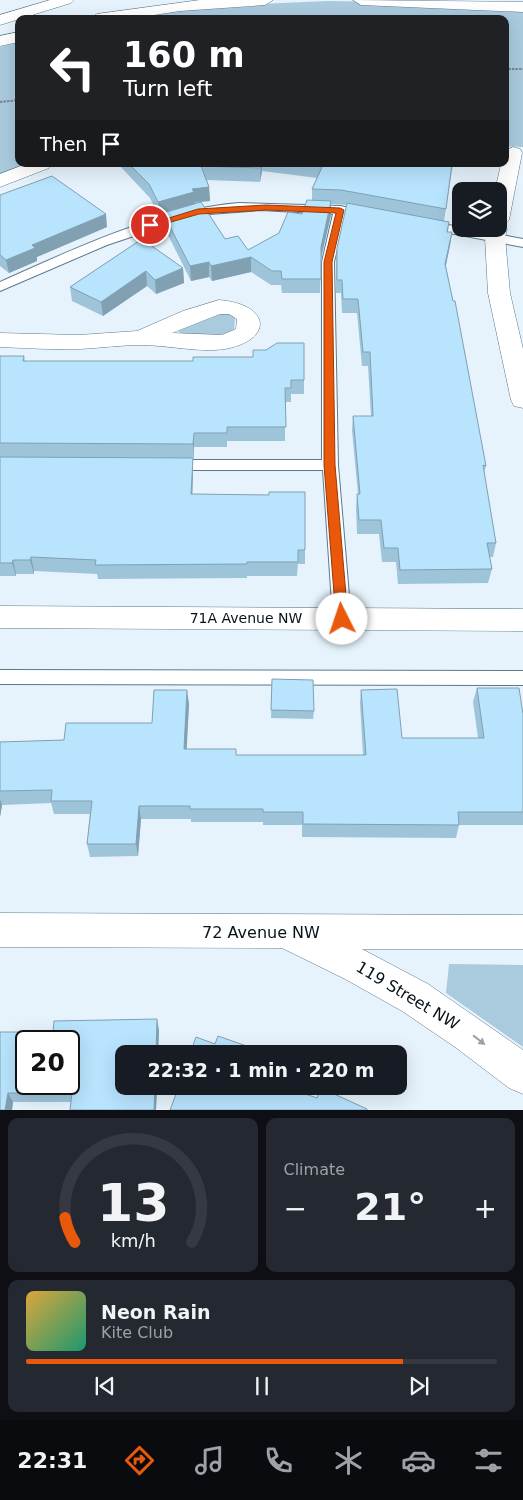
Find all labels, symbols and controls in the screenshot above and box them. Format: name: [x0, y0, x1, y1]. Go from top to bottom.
icon: left: [40, 35, 105, 100]
text: 160 m: [123, 35, 245, 75]
text: Turn left: [123, 76, 212, 101]
icon: arrive: [97, 130, 125, 158]
text: Then: [40, 133, 87, 155]
map controls: [452, 182, 507, 237]
button: layers: [452, 182, 507, 237]
pin: [129, 204, 171, 246]
icon: arrive: [136, 211, 164, 239]
position arrow: [315, 592, 367, 644]
street label: 71A Avenue NW: [190, 610, 302, 626]
street label: 72 Avenue NW: [202, 923, 320, 942]
street label: 119 Street NW: [353, 957, 463, 1034]
speed limit sign: 20: [15, 1030, 80, 1095]
one-way arrow: [472, 1034, 485, 1045]
text: 22:32 · 1 min · 220 m: [147, 1059, 375, 1081]
text: Climate: [284, 1160, 345, 1179]
text: 13: [97, 1173, 169, 1233]
text: 21°: [354, 1185, 426, 1229]
text: −: [284, 1192, 307, 1225]
text: +: [474, 1192, 497, 1225]
text: km/h: [110, 1230, 155, 1251]
text: Neon Rain: [101, 1301, 210, 1323]
text: Kite Club: [101, 1323, 173, 1342]
icon: previous: [91, 1372, 119, 1400]
icon: pause: [248, 1372, 276, 1400]
icon: next: [405, 1372, 433, 1400]
icon: directions: [122, 1443, 157, 1478]
icon: music: [192, 1443, 227, 1478]
icon: phone: [261, 1443, 296, 1478]
icon: climate: [331, 1443, 366, 1478]
icon: car: [401, 1443, 436, 1478]
icon: filters: [471, 1443, 506, 1478]
text: 22:31: [17, 1448, 87, 1473]

